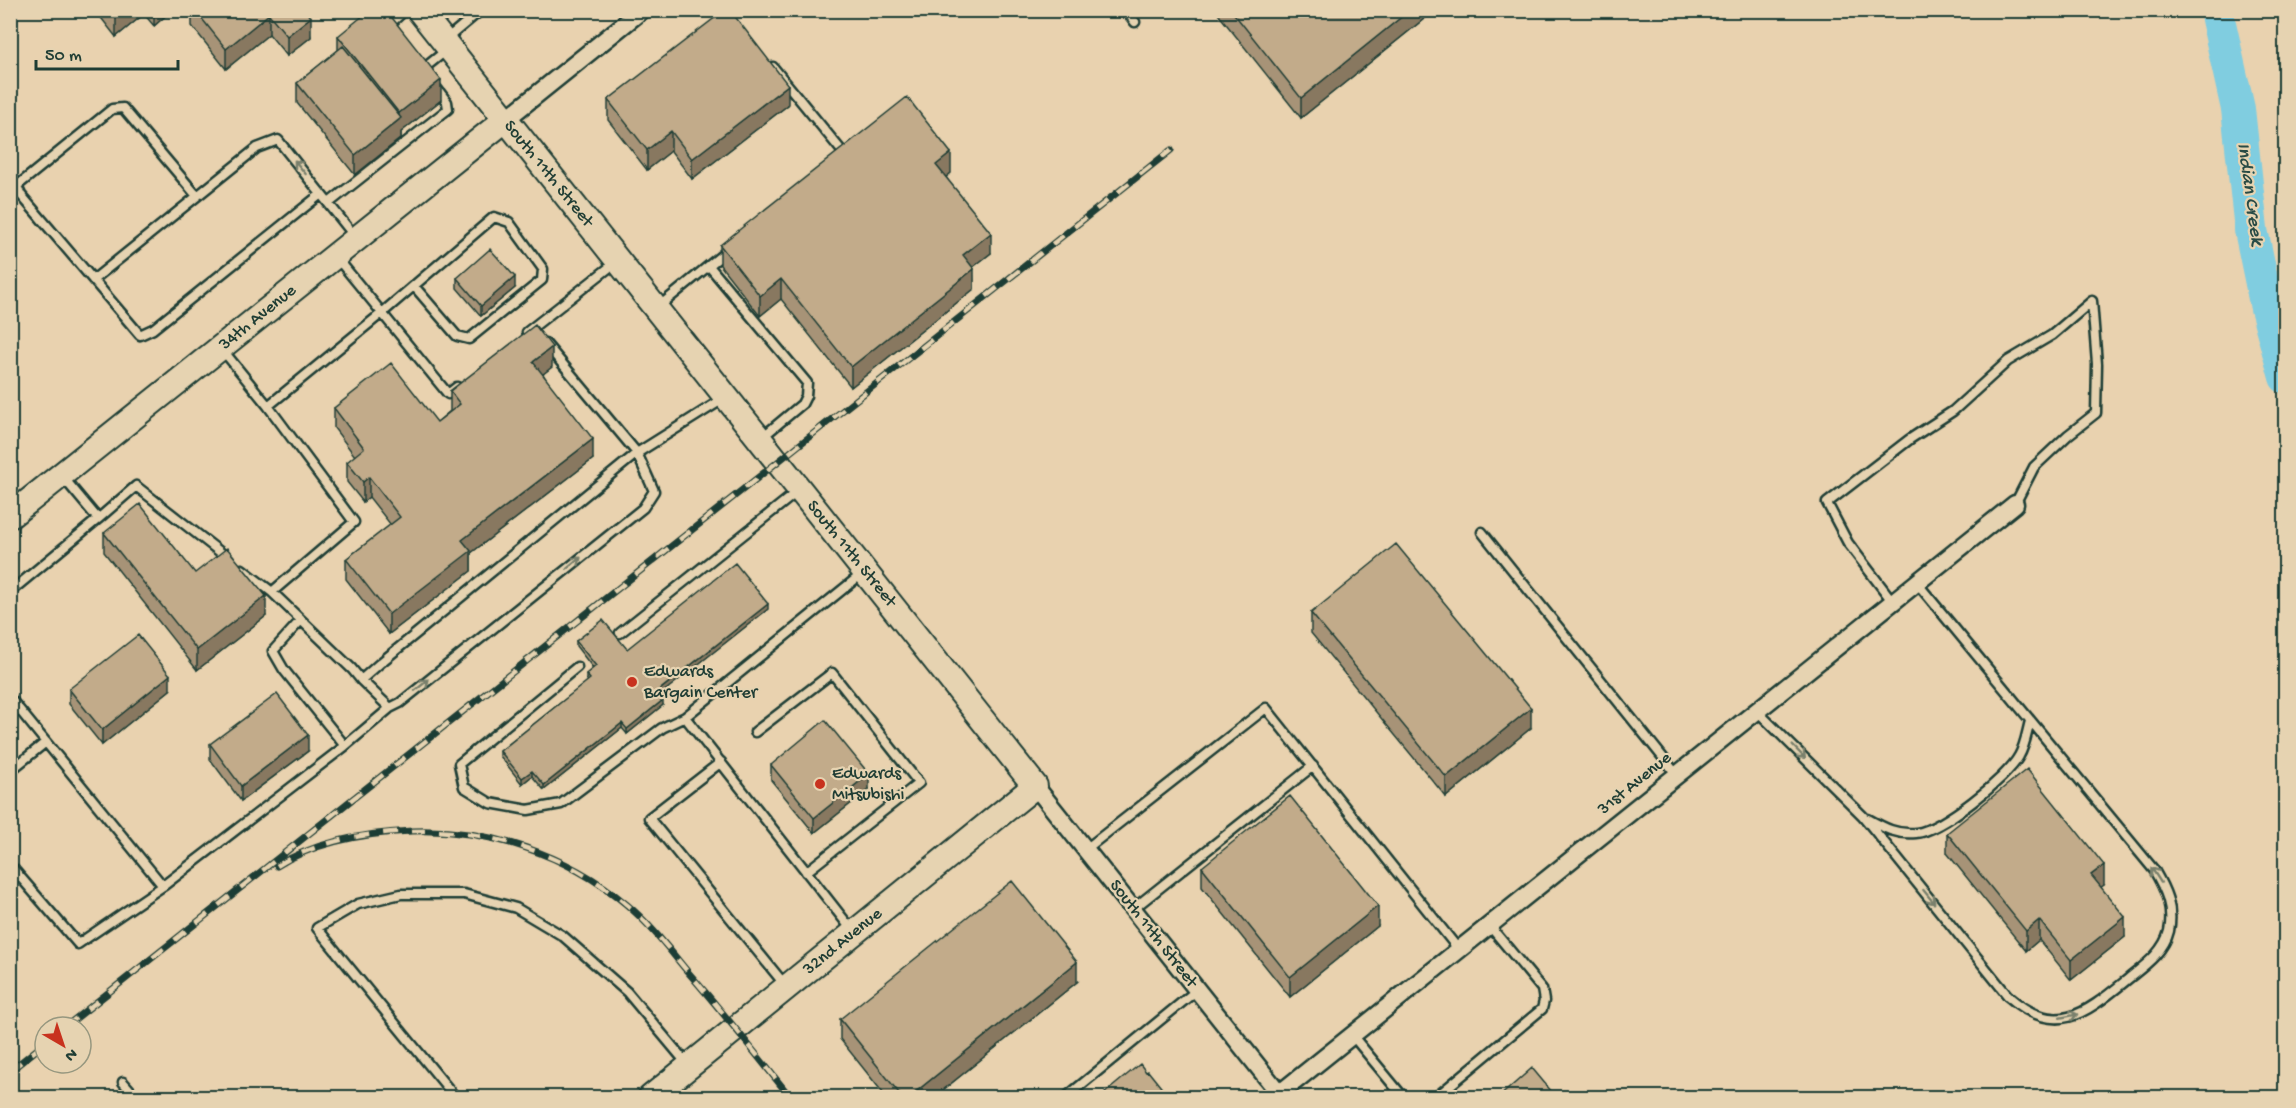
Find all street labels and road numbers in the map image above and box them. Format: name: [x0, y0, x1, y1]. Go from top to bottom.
street label: South 11th Street: [499, 116, 598, 233]
street label: 34th Avenue: [214, 280, 301, 356]
street label: South 11th Street: [802, 496, 901, 613]
street label: 31st Avenue: [1593, 747, 1677, 821]
street label: South 11th Street: [1104, 876, 1203, 993]
street label: 32nd Avenue: [798, 903, 887, 981]

